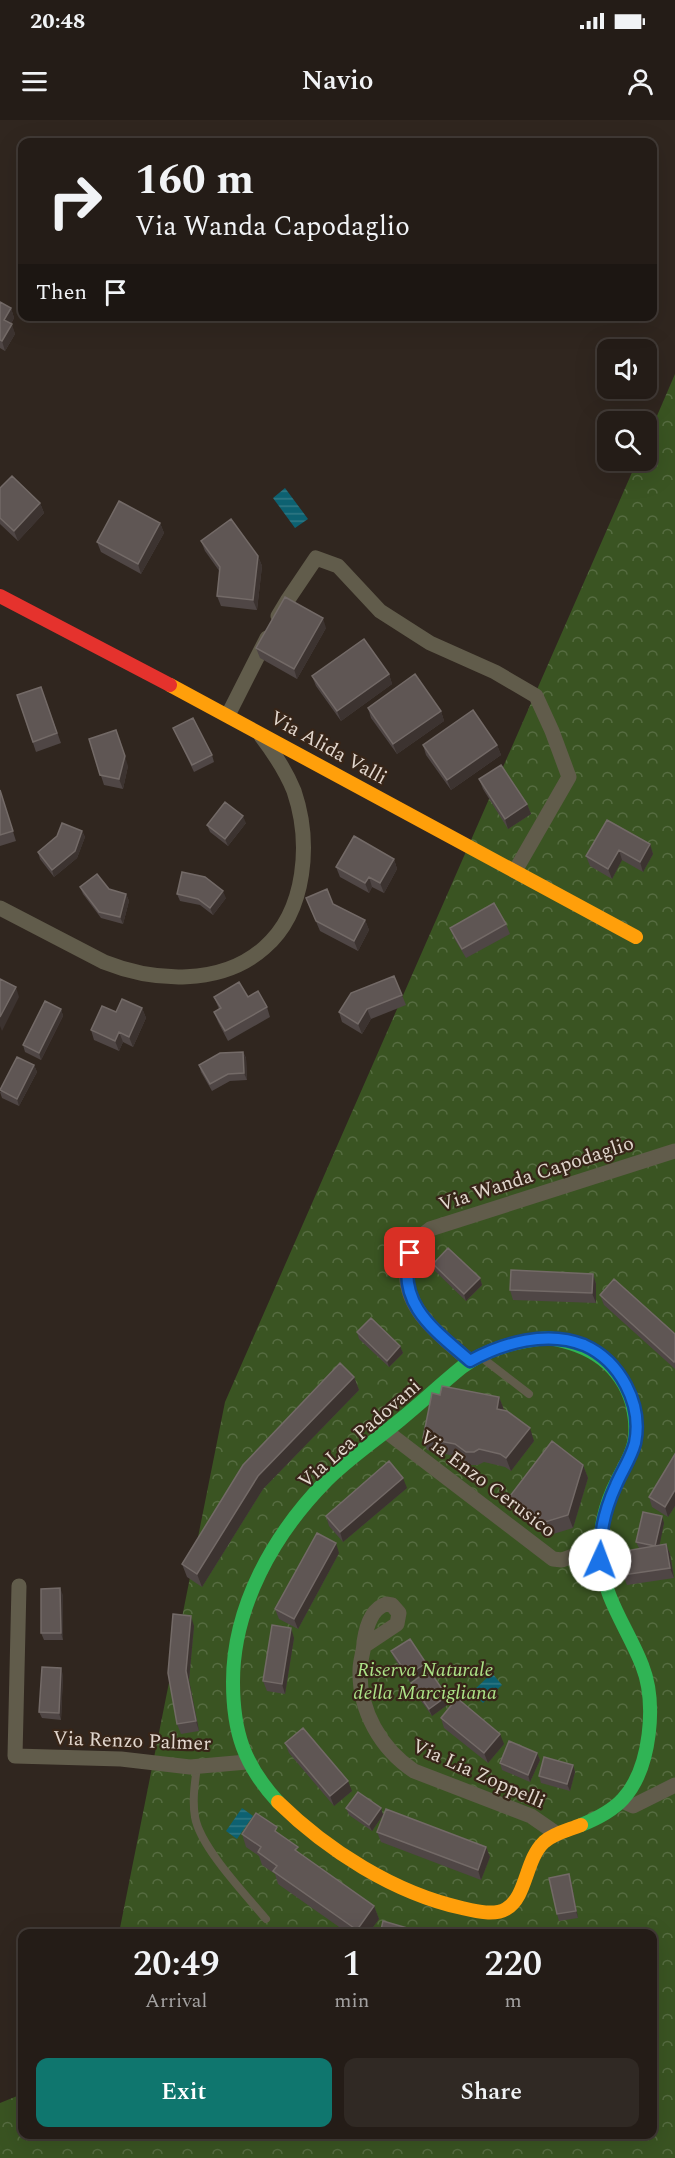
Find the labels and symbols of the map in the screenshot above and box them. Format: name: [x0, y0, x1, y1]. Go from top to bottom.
street label: Via Alida Valli: [264, 703, 393, 793]
street label: Via Wanda Capodaglio: [435, 1128, 638, 1220]
pin: [384, 1227, 435, 1278]
street label: Via Lea Padovani: [292, 1372, 428, 1496]
street label: Via Enzo Cerusico: [413, 1422, 562, 1545]
position arrow: [568, 1528, 632, 1592]
park label: Riserva Naturale della Marcigliana: [353, 1655, 497, 1708]
street label: Via Renzo Palmer: [52, 1723, 212, 1759]
street label: Via Lia Zoppelli: [407, 1731, 550, 1817]

